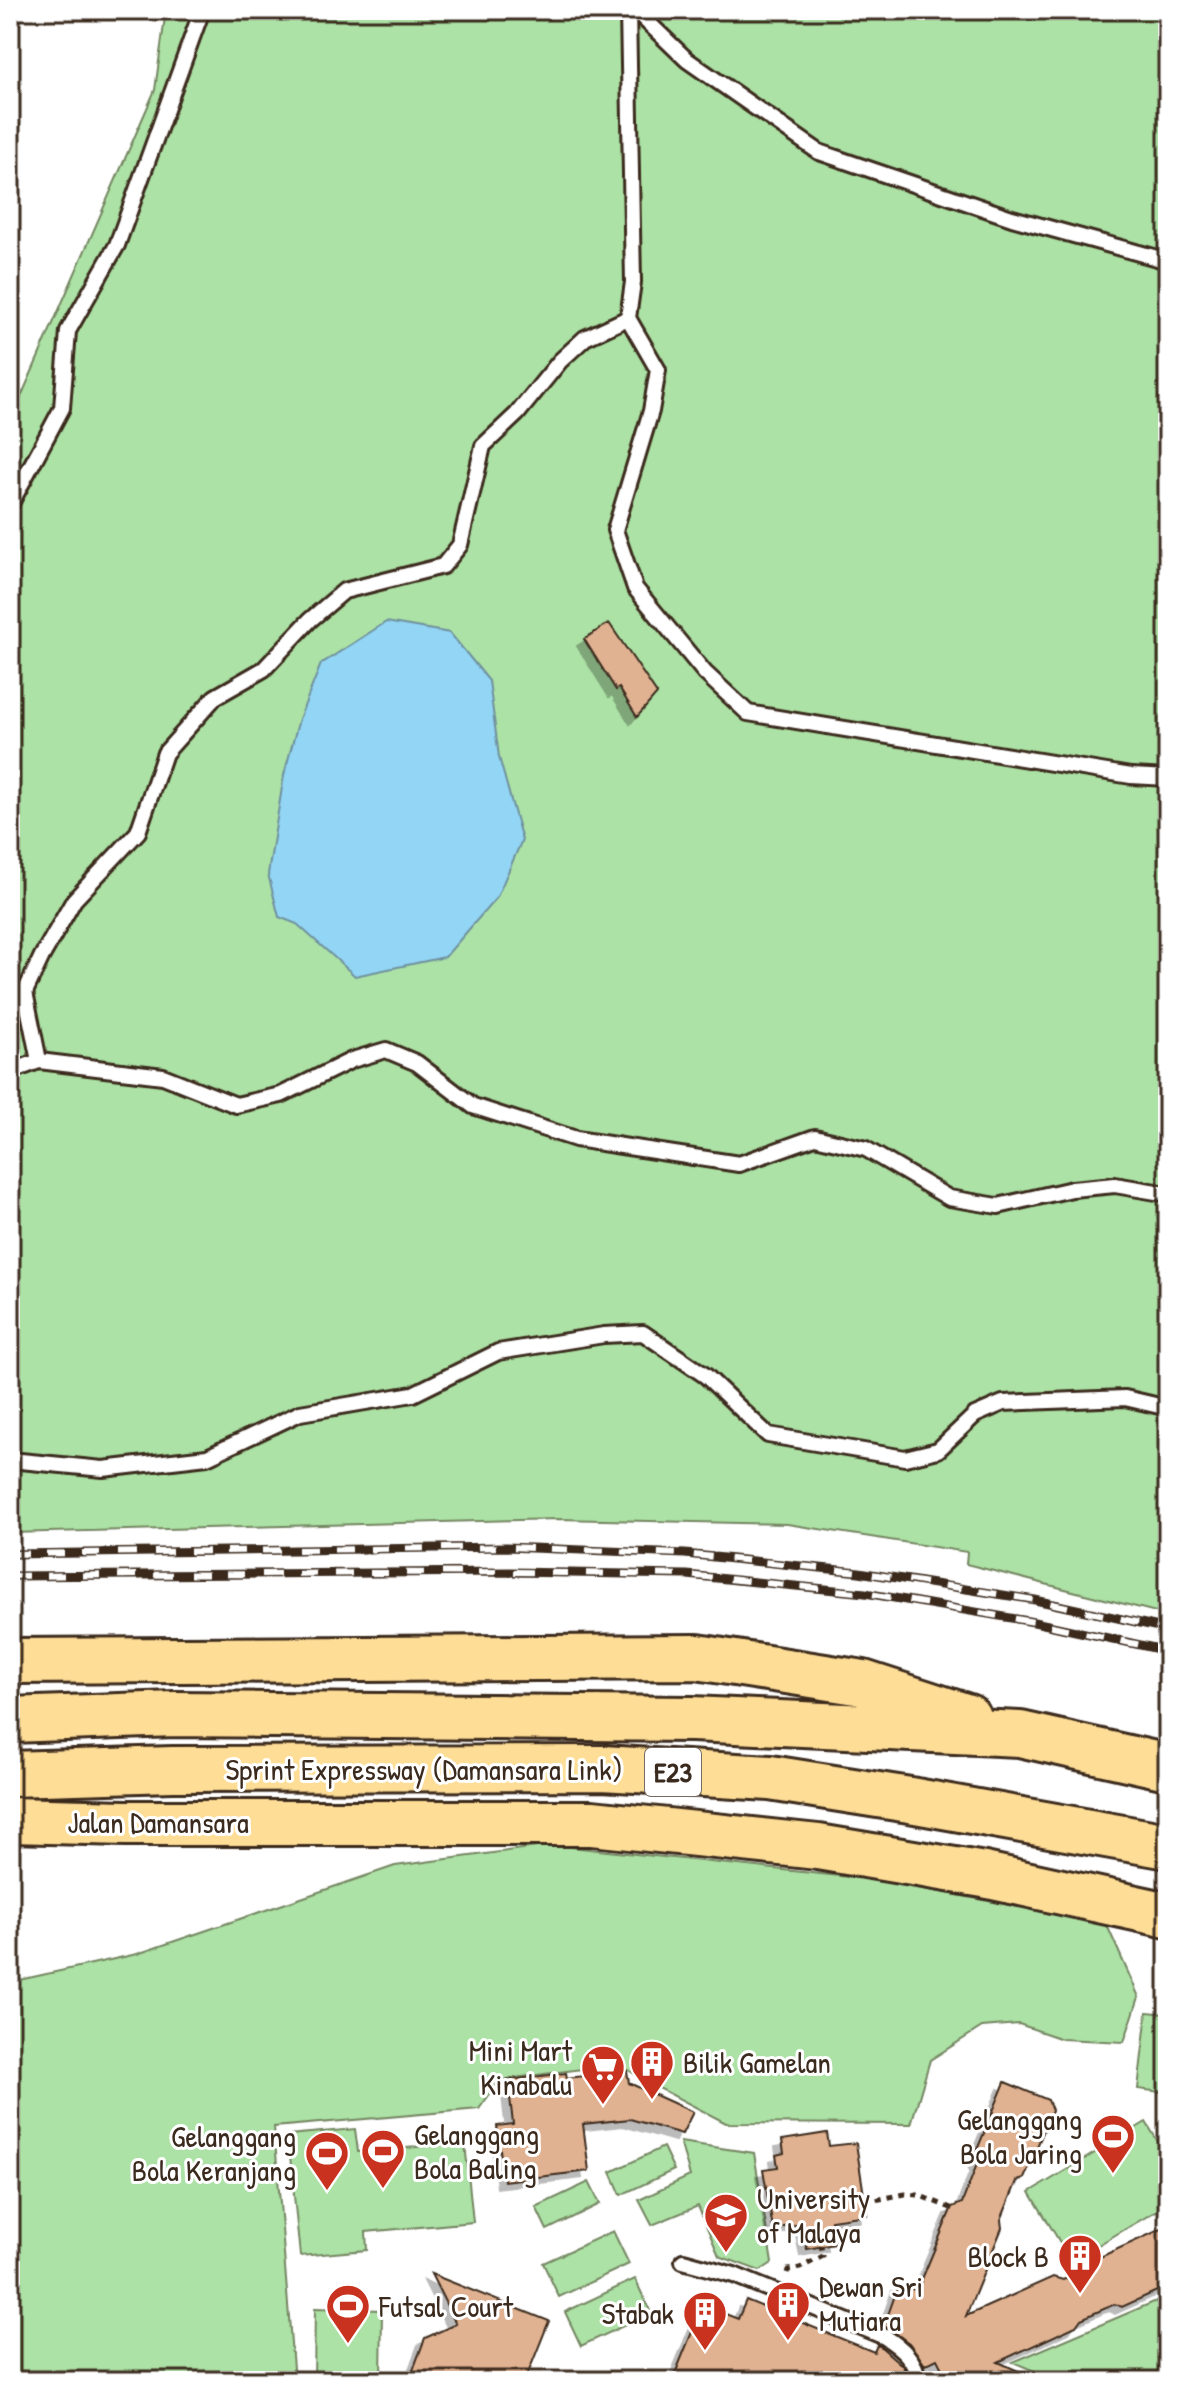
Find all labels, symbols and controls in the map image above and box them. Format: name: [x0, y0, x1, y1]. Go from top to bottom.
road number: E23: [645, 1748, 701, 1796]
street label: Sprint Expressway (Damansara Link): [225, 1749, 623, 1789]
street label: Jalan Damansara: [67, 1802, 249, 1842]
place label: Mini Mart Kinabalu: [469, 2030, 573, 2104]
building icon: Bilik Gamelan: [628, 2038, 676, 2101]
place label: Bilik Gamelan: [683, 2042, 831, 2082]
supermarket icon: Mini Mart Kinabalu: [579, 2043, 627, 2106]
place label: Gelanggang Bola Jaring: [957, 2099, 1082, 2173]
sports icon: Gelanggang Bola Jaring: [1089, 2112, 1137, 2175]
place label: Gelanggang Bola Baling: [414, 2114, 539, 2188]
place label: Gelanggang Bola Keranjang: [132, 2116, 296, 2190]
sports icon: Gelanggang Bola Baling: [359, 2127, 407, 2190]
sports icon: Gelanggang Bola Keranjang: [303, 2129, 351, 2192]
place label: University of Malaya: [757, 2178, 871, 2252]
school or university icon: University of Malaya: [702, 2191, 750, 2254]
building icon: Block B: [1056, 2232, 1104, 2295]
place label: Block B: [968, 2236, 1049, 2276]
place label: Dewan Sri Mutiara: [819, 2266, 923, 2340]
building icon: Dewan Sri Mutiara: [764, 2279, 812, 2342]
sports icon: Futsal Court: [324, 2282, 372, 2345]
place label: Futsal Court: [378, 2286, 514, 2326]
building icon: Stabak: [681, 2289, 729, 2352]
place label: Stabak: [602, 2293, 674, 2333]

